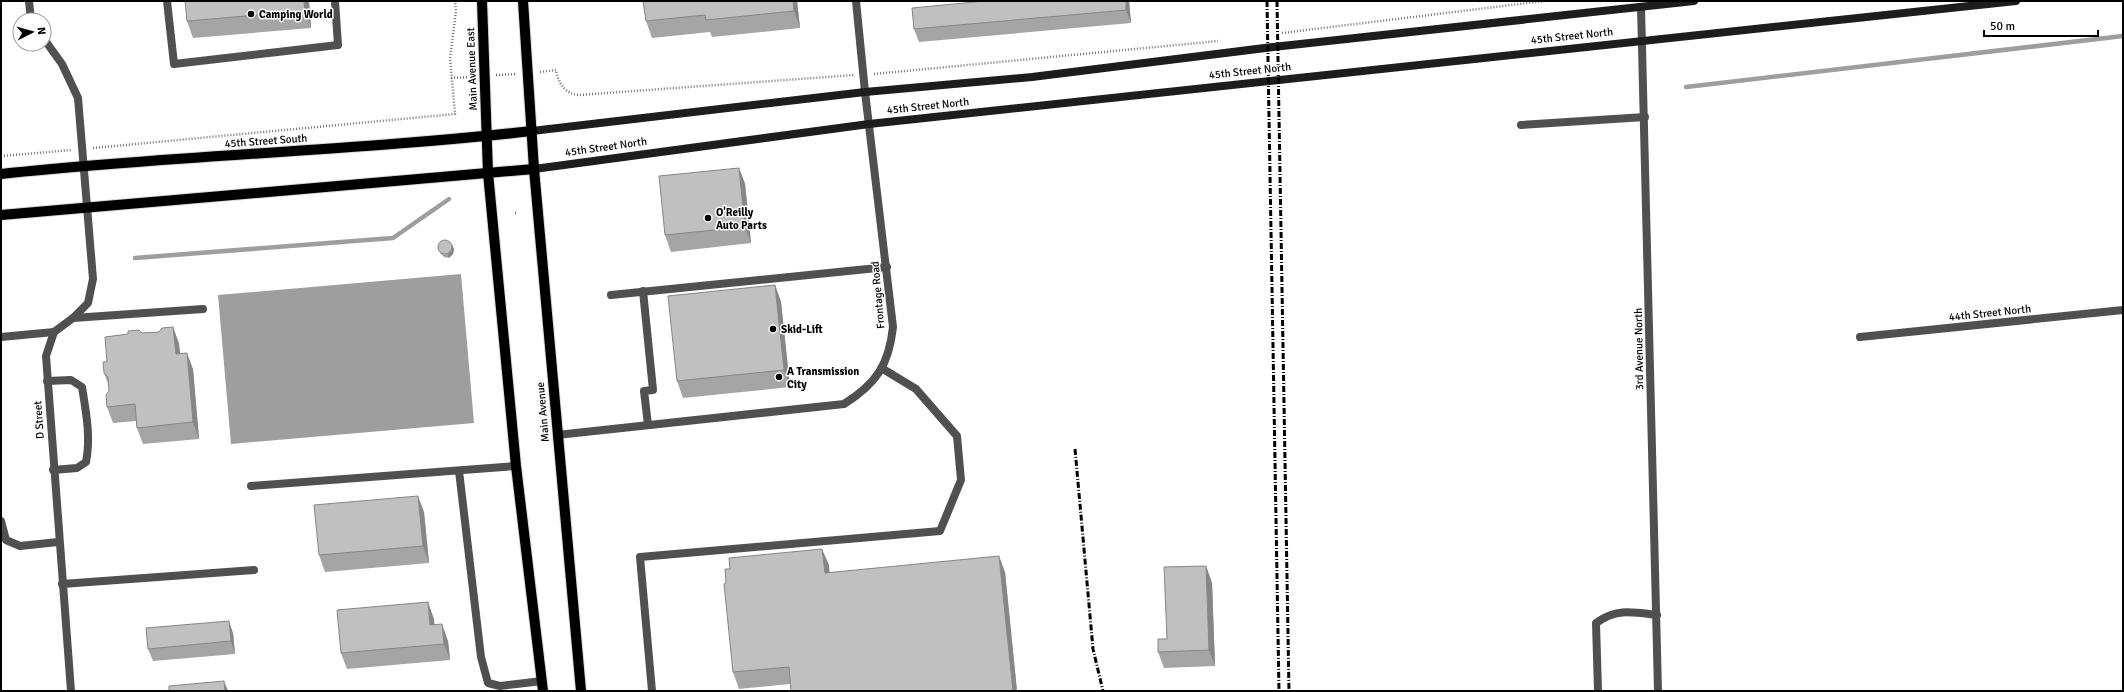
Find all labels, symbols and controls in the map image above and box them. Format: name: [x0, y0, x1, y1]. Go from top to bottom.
place label: Camping World: [259, 8, 333, 21]
marker: Camping World: [246, 9, 256, 19]
north arrow: [12, 12, 52, 52]
scale bar: [1984, 12, 2098, 38]
text: 50 m: [1990, 19, 2015, 34]
street label: 45th Street North: [1530, 25, 1614, 47]
text: N: [35, 27, 48, 35]
street label: Main Avenue East: [464, 27, 480, 111]
street label: 45th Street North: [1208, 60, 1292, 82]
street label: 45th Street North: [886, 95, 970, 117]
street label: 45th Street South: [224, 132, 308, 150]
street label: 45th Street North: [564, 135, 648, 159]
place label: O'Reilly Auto Parts: [716, 206, 767, 232]
marker: O'Reilly Auto Parts: [703, 213, 713, 223]
street label: Frontage Road: [869, 261, 887, 329]
street label: 44th Street North: [1948, 302, 2032, 324]
street label: 3rd Avenue North: [1632, 308, 1646, 390]
place label: Skid-Lift: [781, 323, 823, 336]
marker: Skid-Lift: [768, 324, 778, 334]
place label: A Transmission City: [787, 365, 859, 391]
marker: A Transmission City: [774, 372, 784, 382]
street label: Main Avenue: [534, 381, 552, 443]
street label: D Street: [31, 400, 47, 440]

